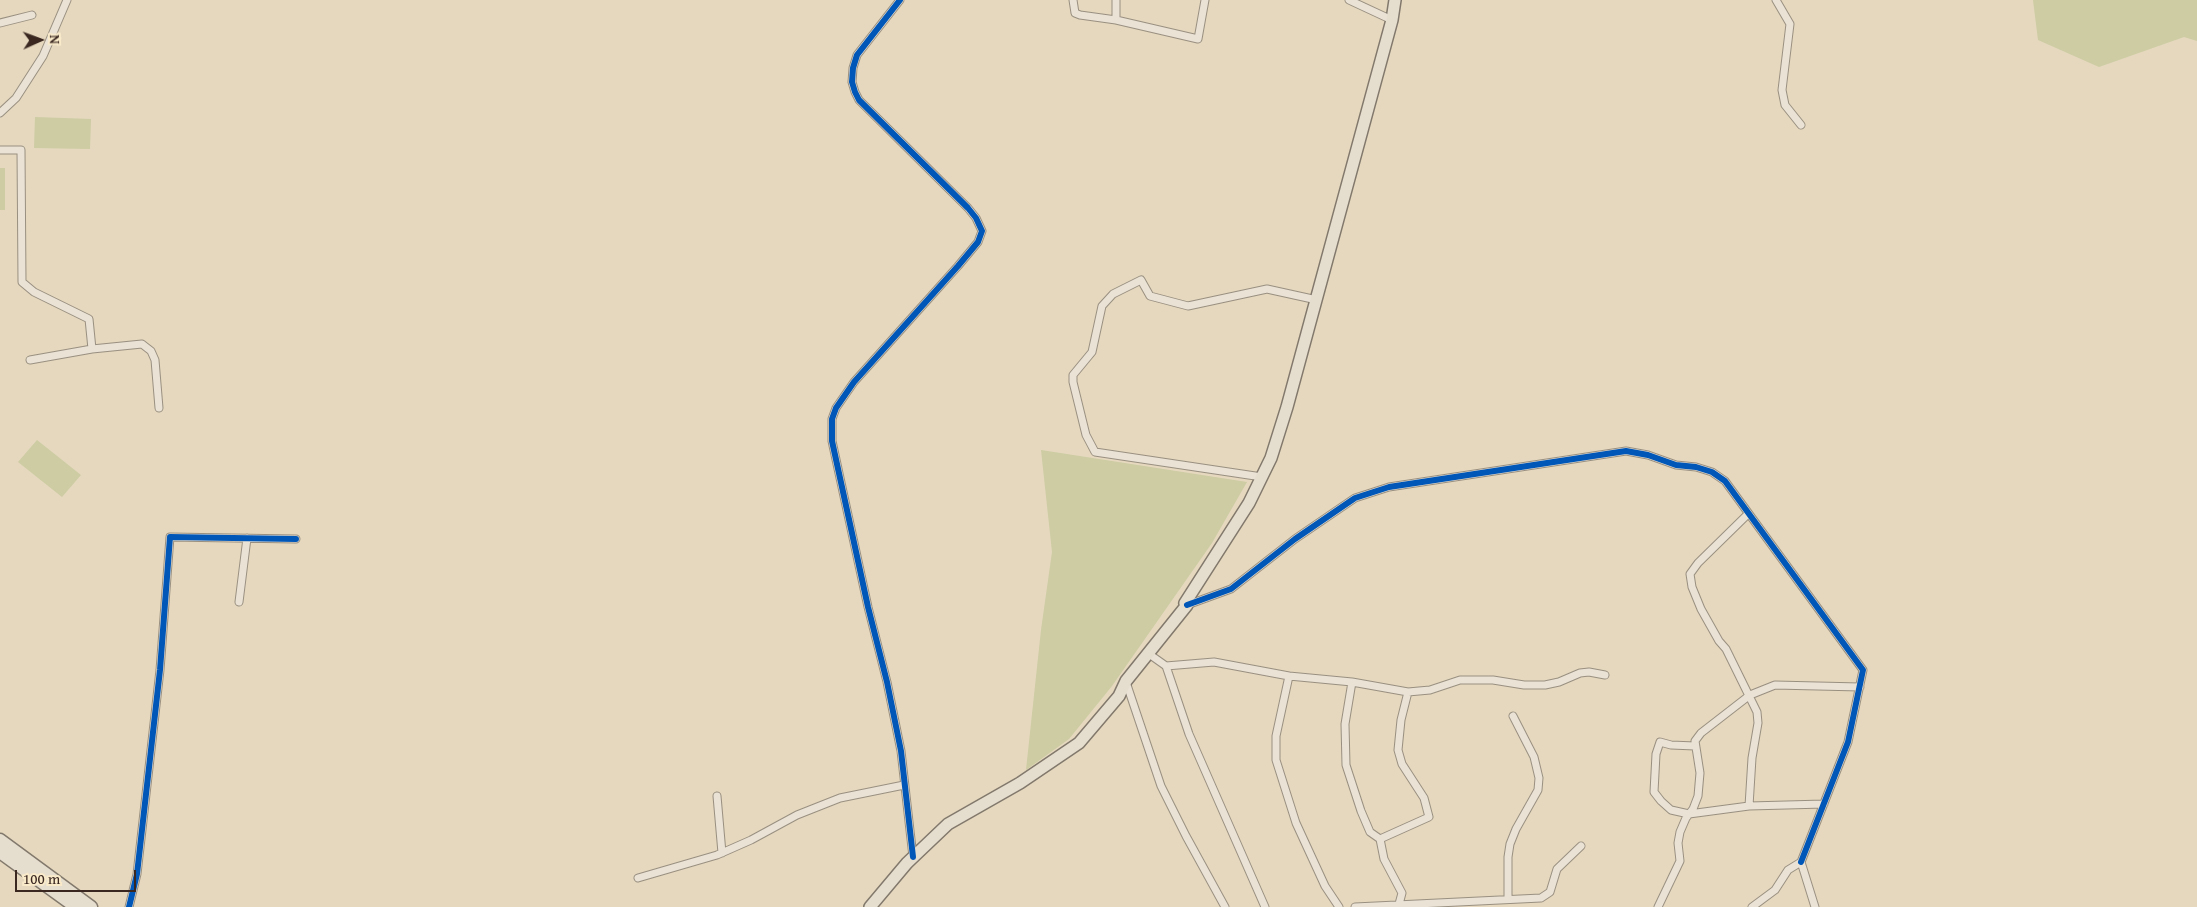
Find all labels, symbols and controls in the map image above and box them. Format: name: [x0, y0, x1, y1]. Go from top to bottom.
north arrow: [15, 15, 65, 65]
text: N: [45, 34, 65, 44]
scale bar: [18, 860, 139, 892]
text: 100 m: [23, 868, 60, 889]

